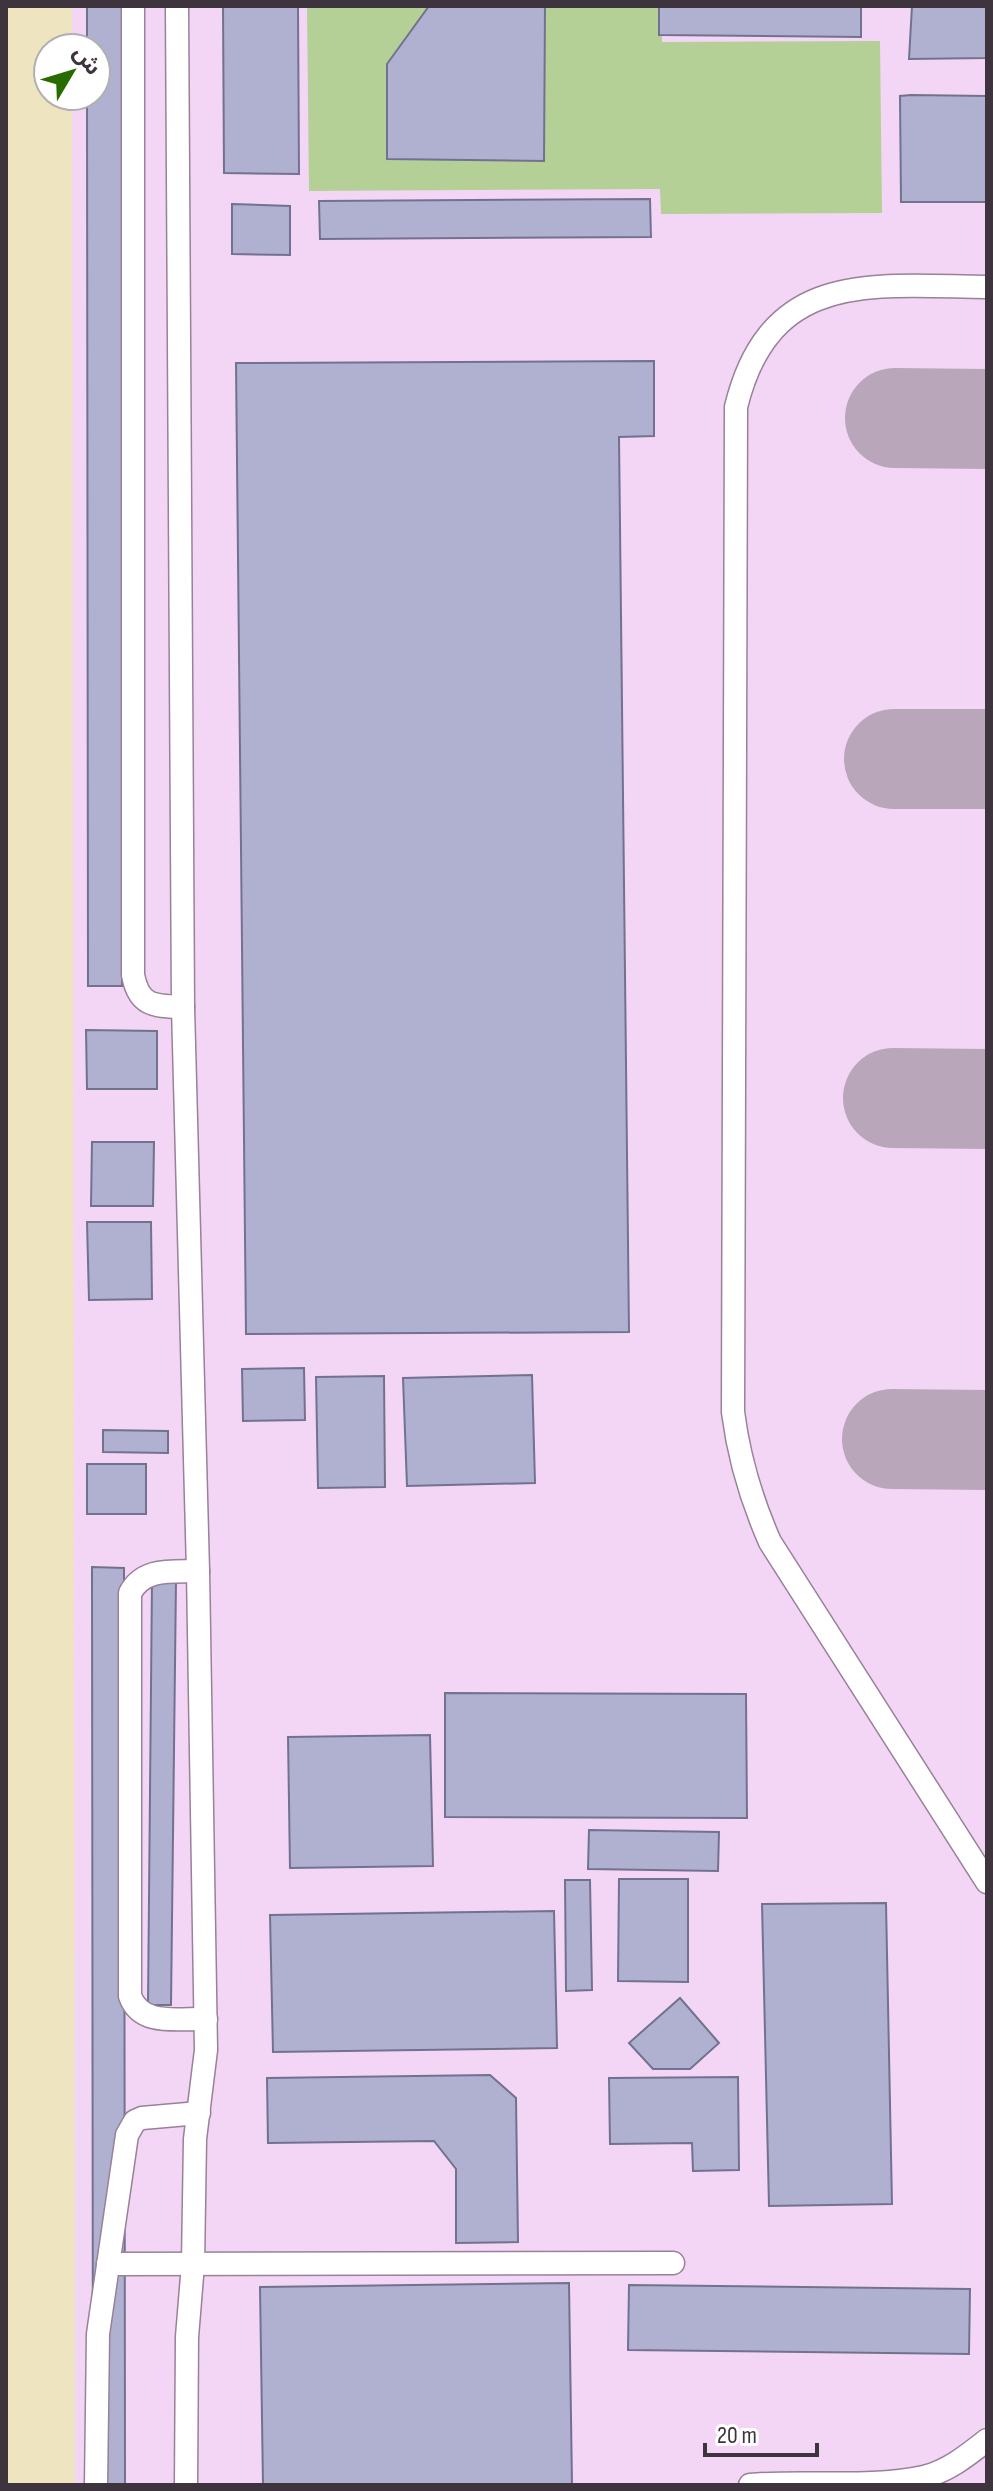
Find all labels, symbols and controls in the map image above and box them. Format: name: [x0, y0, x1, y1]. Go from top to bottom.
north arrow: [32, 32, 112, 112]
text: ش: [67, 40, 106, 81]
scale bar: [705, 2407, 817, 2457]
text: 20 m: [717, 2421, 757, 2450]

